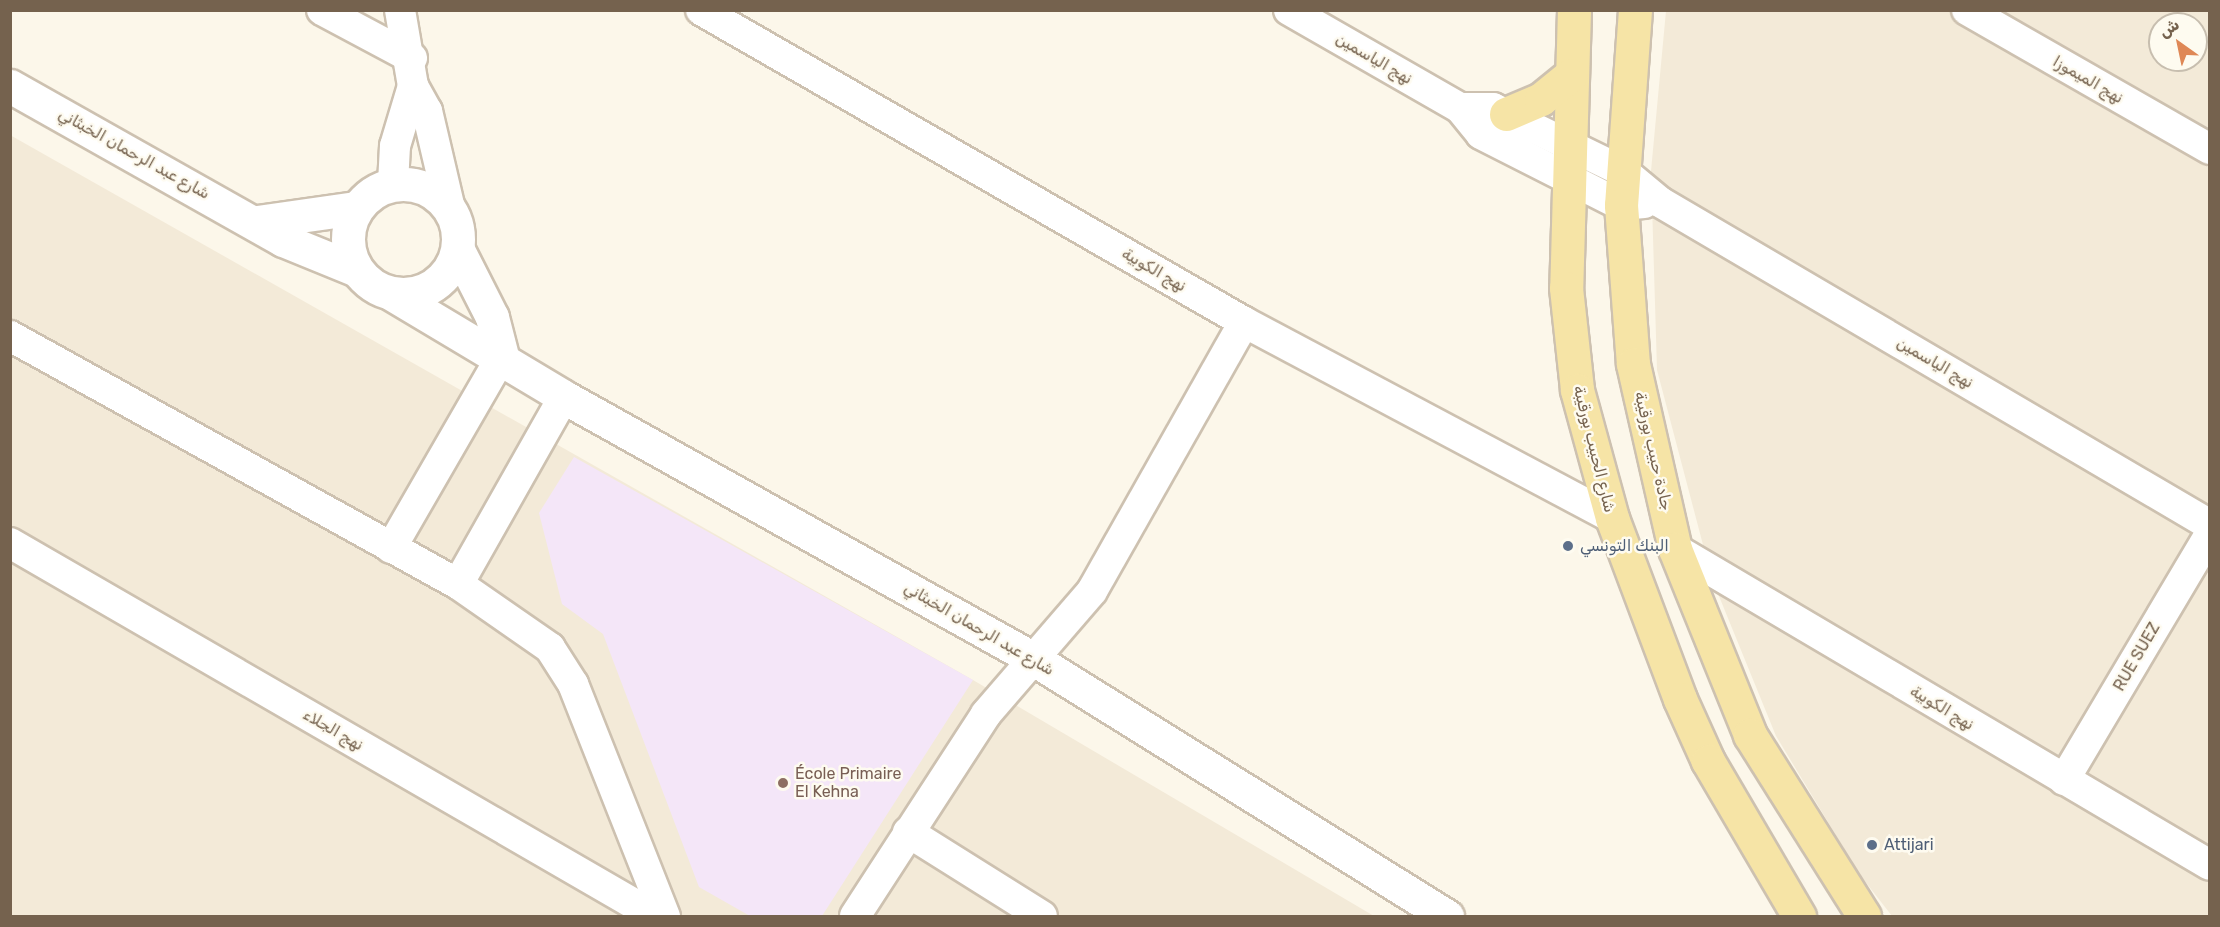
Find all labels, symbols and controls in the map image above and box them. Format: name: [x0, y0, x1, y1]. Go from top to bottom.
north arrow: [2148, 12, 2208, 72]
text: ش: [2155, 15, 2183, 42]
street label: نهج الياسمين: [1332, 29, 1416, 89]
street label: نهج الميموزا: [2049, 52, 2127, 108]
street label: شارع عبد الرحمان الخبثاني: [55, 104, 213, 204]
street label: نهج الكوبية: [1118, 244, 1190, 296]
street label: نهج الياسمين: [1893, 333, 1977, 393]
street label: شارع الحبيب بورقيبة: [1569, 383, 1619, 515]
street label: جادة حبيب بورقيبة: [1630, 390, 1676, 512]
place label: البنك التونسي: [1580, 536, 1669, 556]
marker: البنك التونسي: [1561, 539, 1575, 553]
street label: شارع عبد الرحمان الخبثاني: [901, 578, 1057, 680]
street label: RUE SUEZ: [2110, 619, 2164, 695]
street label: نهج الكوبية: [1907, 681, 1977, 735]
street label: نهج الجلاء: [299, 705, 367, 755]
place label: École Primaire El Kehna: [795, 764, 901, 802]
marker: École Primaire El Kehna: [776, 776, 790, 790]
place label: Attijari: [1884, 835, 1934, 855]
marker: Attijari: [1865, 838, 1879, 852]

